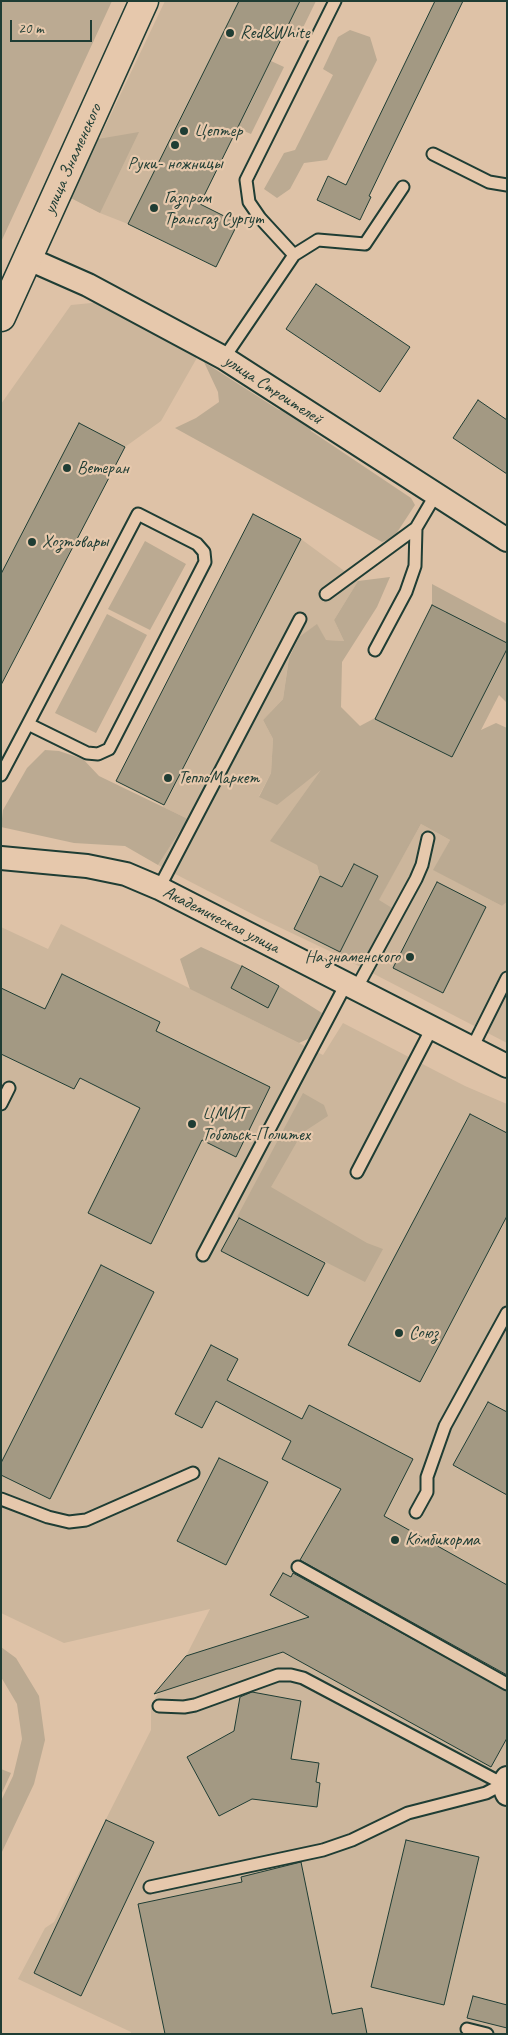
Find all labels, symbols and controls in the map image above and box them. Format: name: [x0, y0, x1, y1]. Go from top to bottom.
scale bar: [12, 10, 95, 42]
text: 20 m: [18, 19, 44, 38]
place label: Red&White: [240, 22, 310, 44]
marker: Red&White: [224, 27, 236, 39]
street label: улица Знаменского: [39, 101, 107, 217]
place label: Цептер: [194, 120, 242, 142]
marker: Цептер: [178, 125, 190, 137]
marker: Руки- ножницы: [169, 139, 181, 151]
place label: Руки- ножницы: [128, 153, 222, 175]
place label: Газпром Трансгаз Сургут: [164, 187, 264, 230]
marker: Газпром Трансгаз Сургут: [148, 202, 160, 214]
street label: улица Строителей: [220, 350, 326, 430]
place label: Ветеран: [77, 457, 129, 479]
marker: Ветеран: [61, 462, 73, 474]
place label: Хозтовары: [42, 531, 108, 553]
marker: Хозтовары: [26, 536, 38, 548]
place label: ТеплоМаркет: [178, 767, 259, 789]
marker: ТеплоМаркет: [162, 772, 174, 784]
street label: Академическая улица: [159, 881, 283, 959]
place label: На знаменского: [305, 946, 400, 968]
marker: На знаменского: [404, 951, 416, 963]
place label: ЦМИТ Тобольск-Политех: [202, 1103, 310, 1146]
marker: ЦМИТ Тобольск-Политех: [186, 1118, 198, 1130]
place label: Союз: [409, 1322, 438, 1344]
marker: Союз: [393, 1327, 405, 1339]
place label: Комбикорма: [405, 1529, 480, 1551]
marker: Комбикорма: [389, 1534, 401, 1546]

